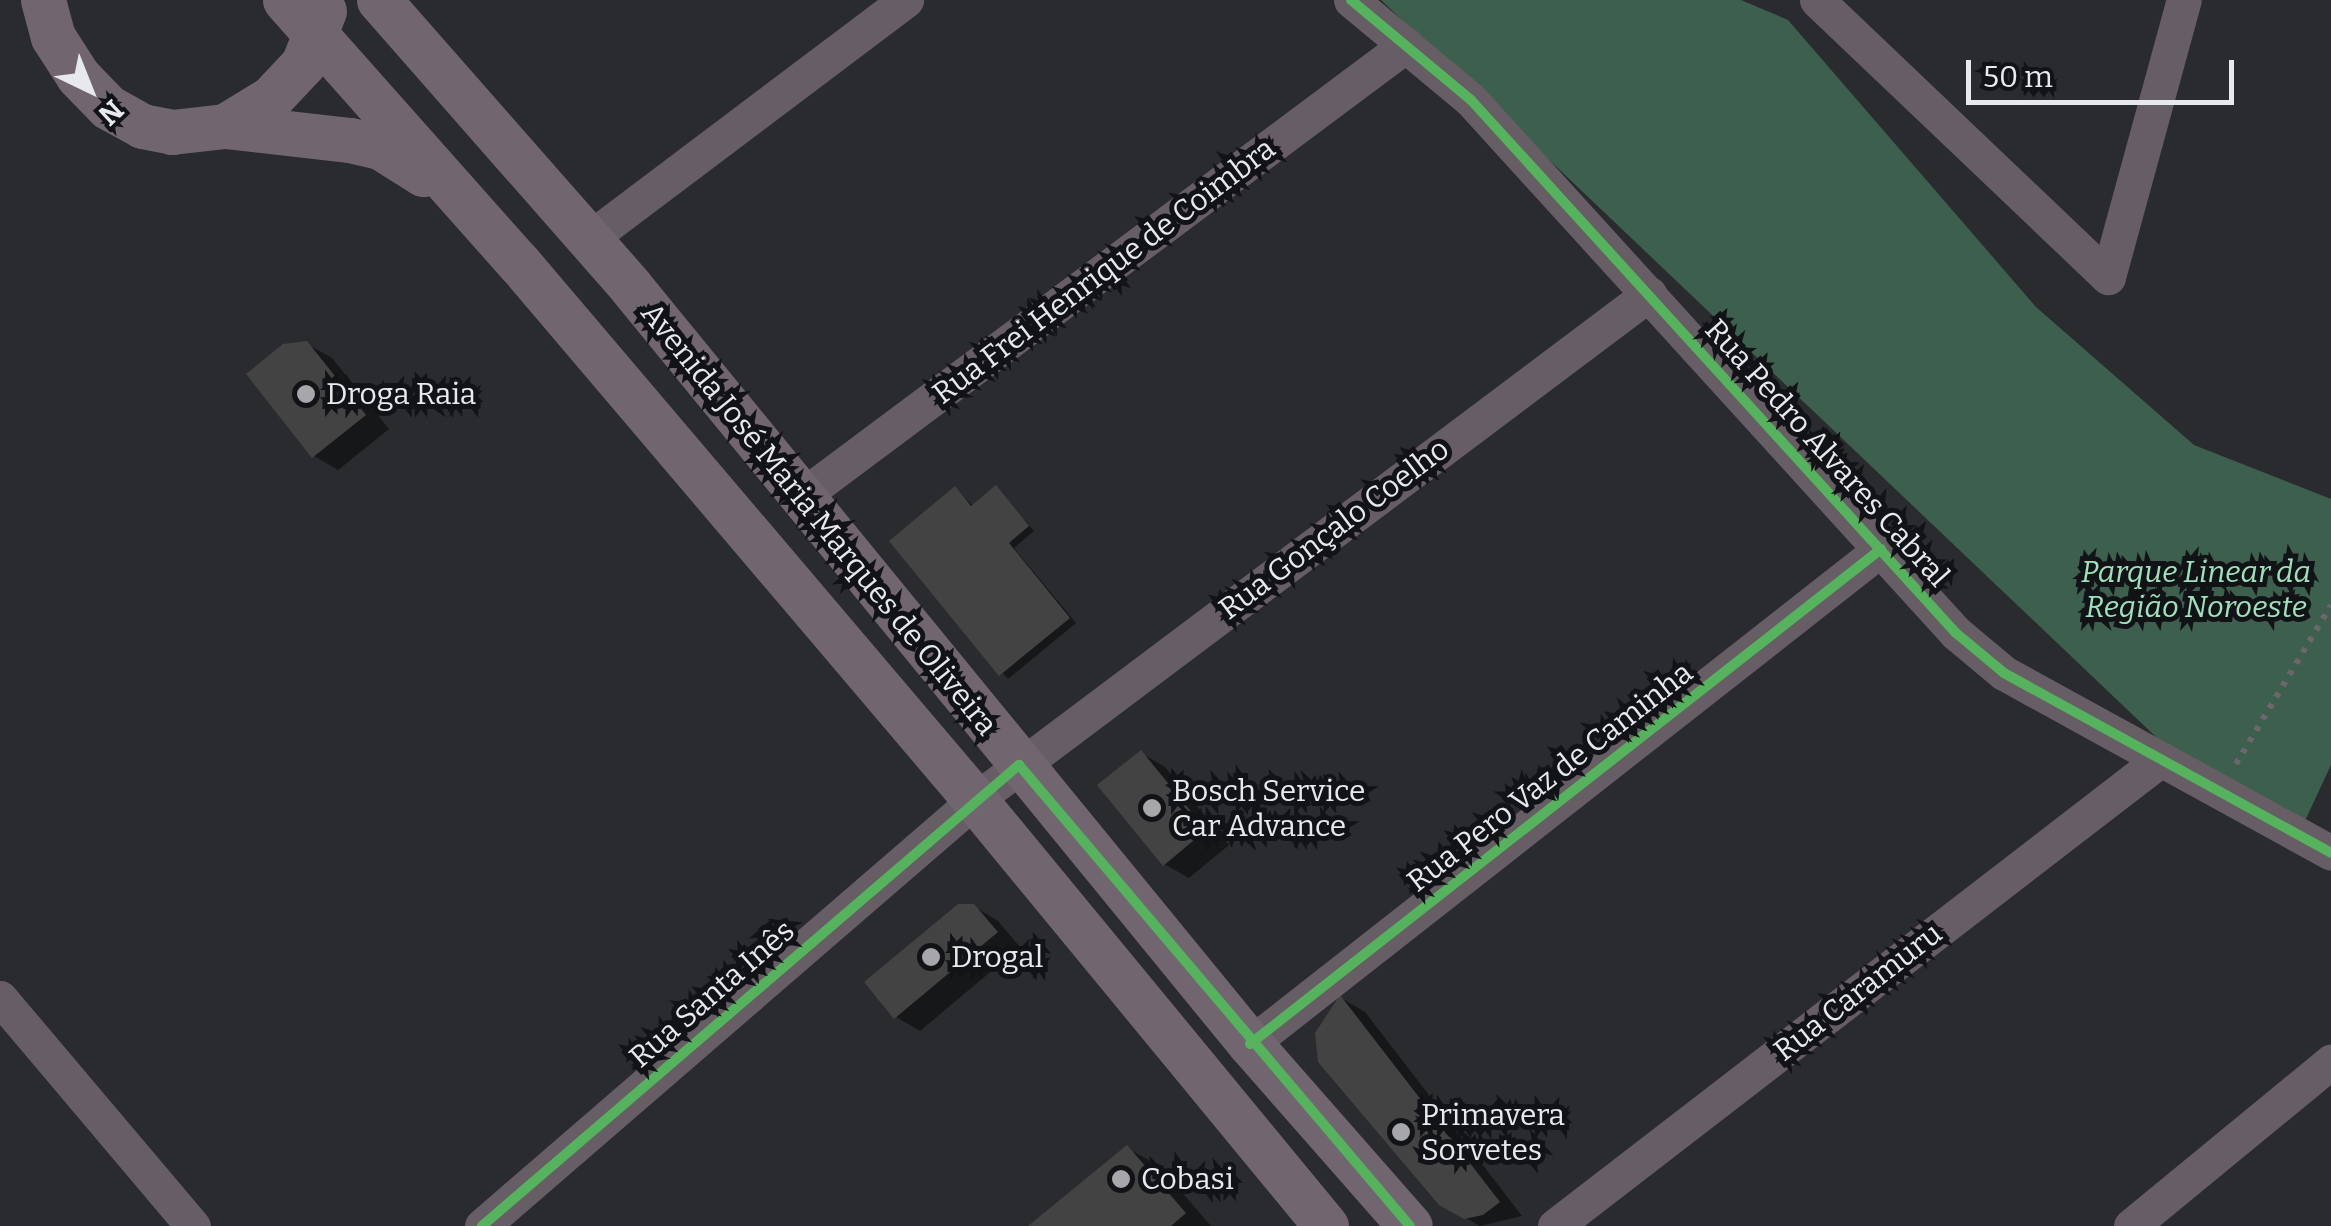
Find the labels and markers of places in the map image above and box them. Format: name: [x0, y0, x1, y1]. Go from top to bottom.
place label: Droga Raia: [326, 376, 476, 412]
marker: Droga Raia: [295, 383, 317, 405]
place label: Bosch Service Car Advance: [1172, 773, 1365, 844]
marker: Bosch Service Car Advance: [1141, 797, 1163, 819]
place label: Drogal: [951, 939, 1043, 975]
marker: Drogal: [920, 946, 942, 968]
place label: Primavera Sorvetes: [1421, 1097, 1565, 1168]
marker: Primavera Sorvetes: [1390, 1121, 1412, 1143]
place label: Cobasi: [1141, 1161, 1234, 1197]
marker: Cobasi: [1110, 1168, 1132, 1190]

